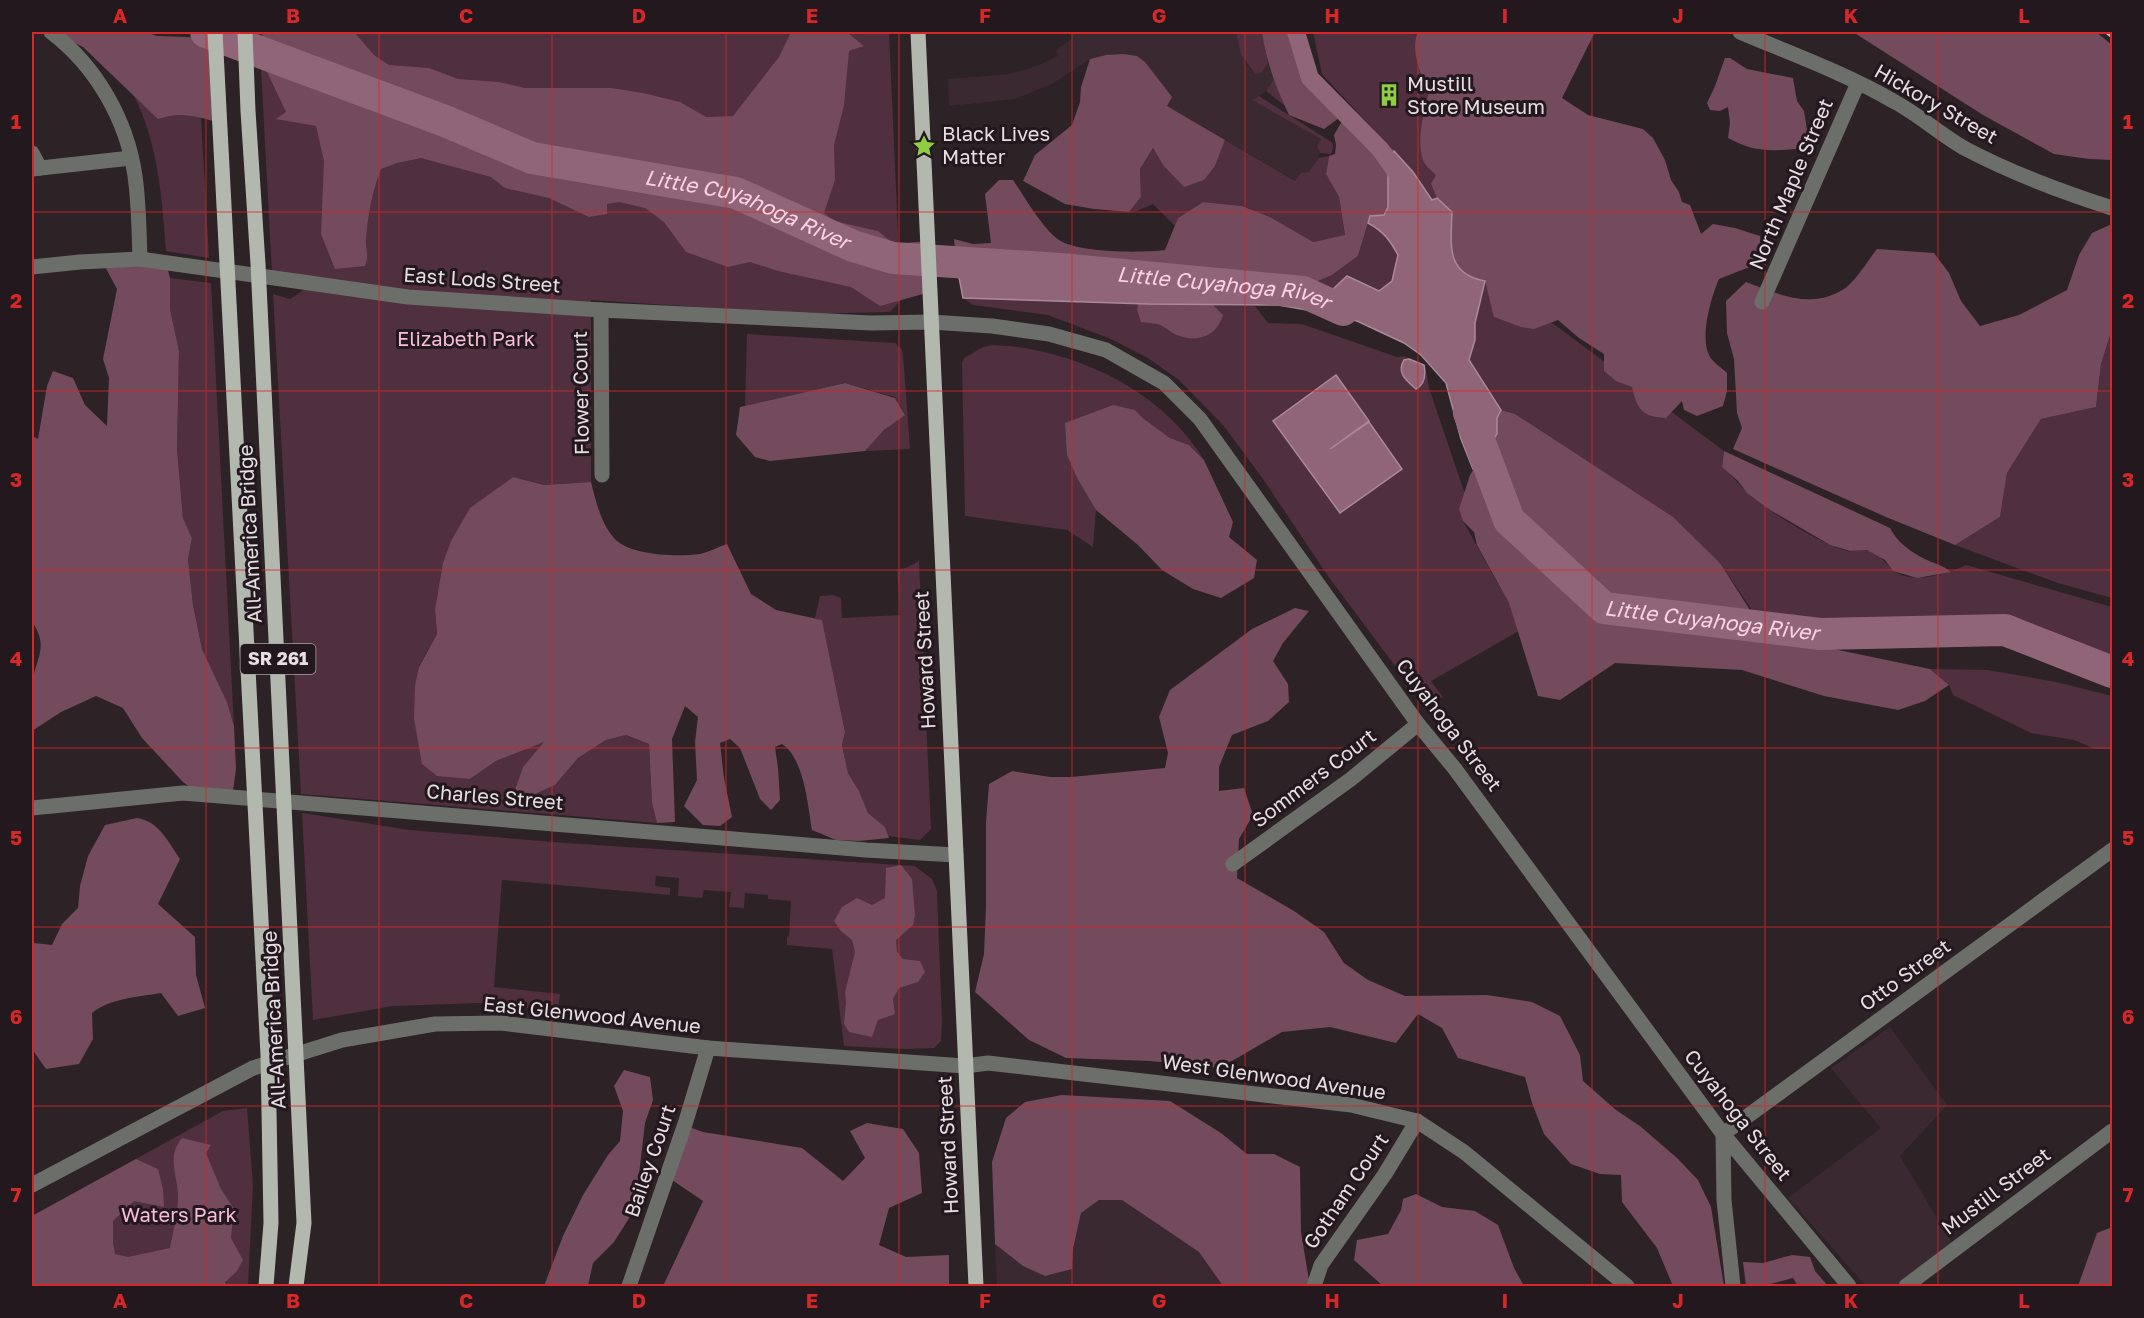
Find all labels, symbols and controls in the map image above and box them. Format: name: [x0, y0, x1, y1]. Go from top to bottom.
text: A: [113, 3, 127, 27]
text: B: [286, 3, 300, 27]
text: C: [459, 3, 473, 27]
text: D: [632, 3, 646, 27]
text: E: [806, 3, 818, 27]
text: F: [979, 3, 991, 27]
text: G: [1152, 3, 1166, 27]
text: H: [1324, 3, 1340, 27]
text: I: [1502, 3, 1508, 27]
text: J: [1672, 3, 1684, 27]
text: K: [1844, 3, 1859, 27]
text: L: [2018, 3, 2030, 27]
street label: Hickory Street: [1871, 58, 2002, 148]
place label: Mustill Store Museum: [1407, 71, 1545, 118]
building icon: Mustill Store Museum: [1376, 82, 1402, 108]
street label: North Maple Street: [1743, 94, 1837, 273]
text: 1: [11, 109, 21, 133]
text: 1: [2123, 109, 2133, 133]
place label: Black Lives Matter: [942, 121, 1050, 168]
place icon: Black Lives Matter: [911, 133, 937, 159]
water label: Little Cuyahoga River: [643, 164, 857, 256]
water label: Little Cuyahoga River: [1116, 260, 1337, 316]
street label: East Lods Street: [403, 262, 561, 296]
text: 2: [10, 288, 22, 312]
text: 2: [2122, 288, 2134, 312]
park label: Elizabeth Park: [397, 326, 535, 350]
street label: Flower Court: [567, 331, 593, 455]
street label: All-America Bridge: [232, 444, 266, 624]
text: 3: [10, 467, 22, 491]
text: 3: [2122, 467, 2134, 491]
street label: Howard Street: [908, 590, 940, 730]
water label: Little Cuyahoga River: [1603, 594, 1823, 646]
road number: SR 261: [240, 644, 316, 674]
text: 4: [10, 646, 22, 670]
text: 4: [2122, 646, 2134, 670]
street label: Cuyahoga Street: [1392, 653, 1507, 795]
street label: Sommers Court: [1247, 723, 1380, 832]
street label: Charles Street: [425, 778, 565, 814]
text: 5: [10, 825, 22, 849]
text: 5: [2122, 825, 2134, 849]
street label: All-America Bridge: [256, 930, 290, 1110]
street label: Otto Street: [1854, 933, 1955, 1015]
street label: East Glenwood Avenue: [482, 991, 702, 1037]
text: 6: [10, 1004, 22, 1028]
text: 6: [2122, 1004, 2134, 1028]
street label: Cuyahoga Street: [1680, 1044, 1797, 1185]
street label: West Glenwood Avenue: [1161, 1048, 1387, 1104]
street label: Howard Street: [931, 1075, 963, 1215]
street label: Bailey Court: [619, 1101, 680, 1220]
street label: Gotham Court: [1298, 1128, 1393, 1253]
street label: Mustill Street: [1936, 1141, 2055, 1239]
text: 7: [11, 1182, 22, 1206]
text: 7: [2123, 1182, 2134, 1206]
park label: Waters Park: [121, 1202, 237, 1226]
text: A: [113, 1288, 127, 1312]
text: B: [286, 1288, 300, 1312]
text: C: [459, 1288, 473, 1312]
text: D: [632, 1288, 646, 1312]
text: E: [806, 1288, 818, 1312]
text: F: [979, 1288, 991, 1312]
text: G: [1152, 1288, 1166, 1312]
text: H: [1324, 1288, 1340, 1312]
text: I: [1502, 1288, 1508, 1312]
text: J: [1672, 1288, 1684, 1312]
text: K: [1844, 1288, 1859, 1312]
text: L: [2018, 1288, 2030, 1312]

